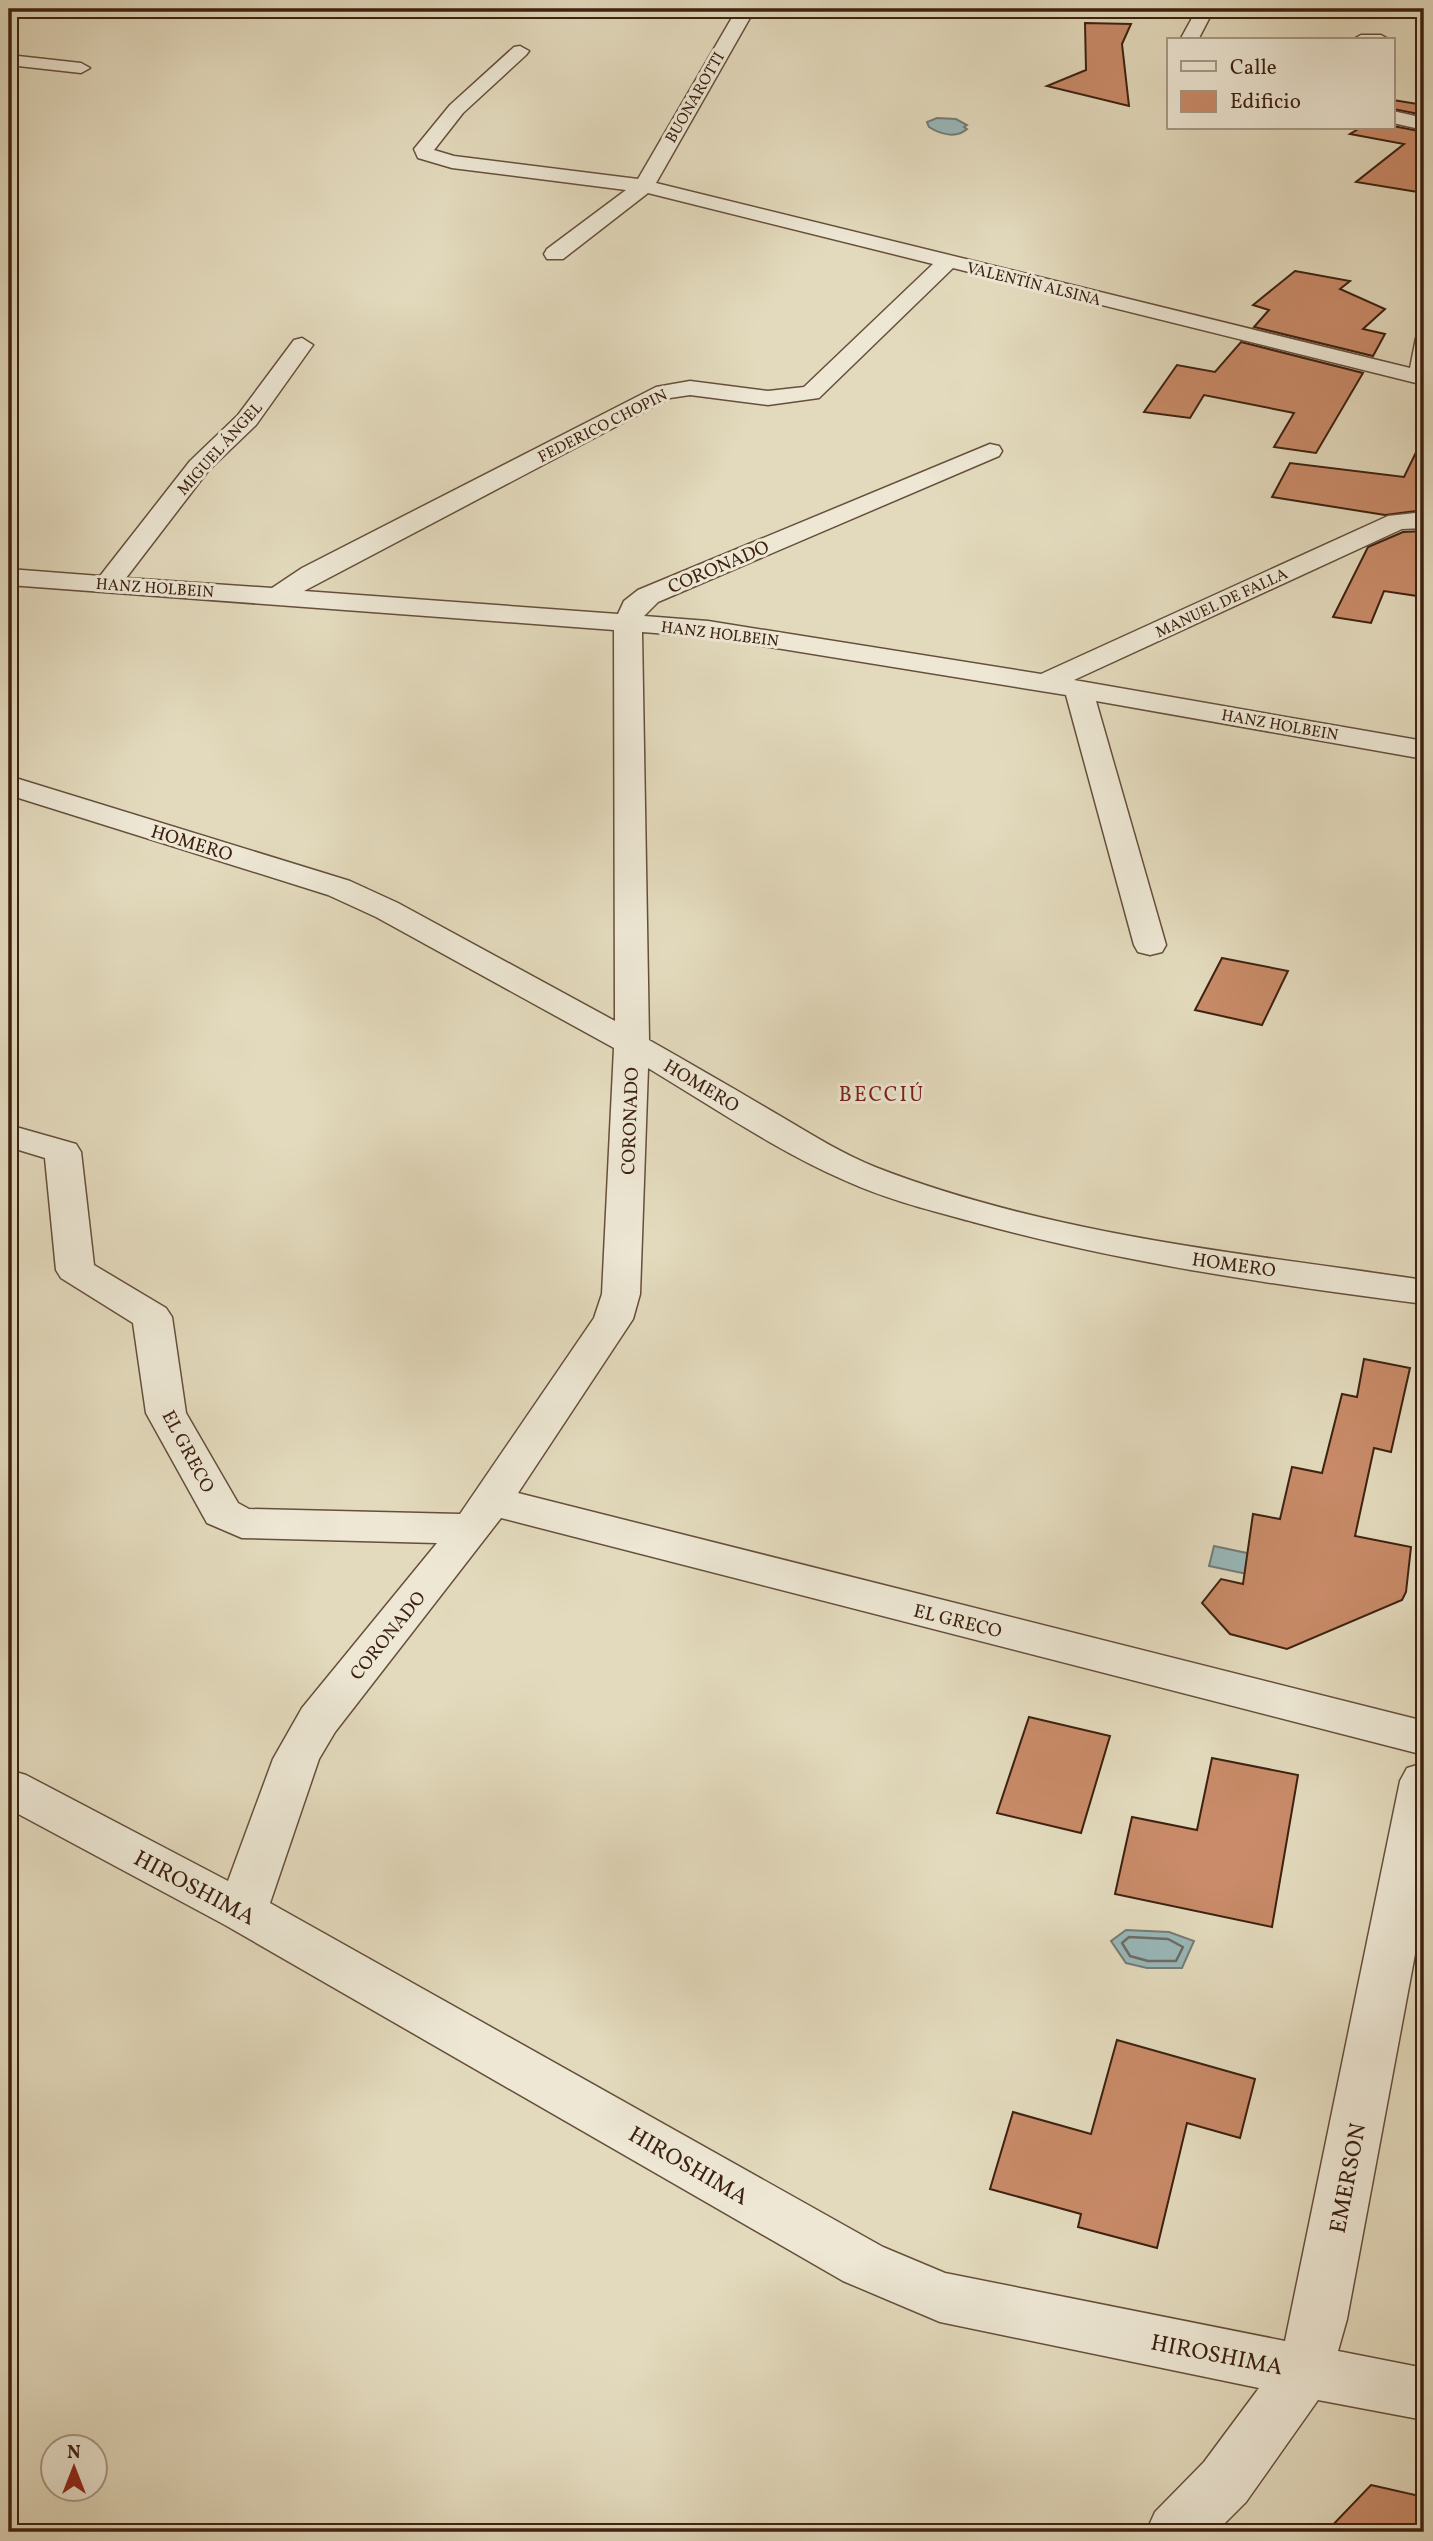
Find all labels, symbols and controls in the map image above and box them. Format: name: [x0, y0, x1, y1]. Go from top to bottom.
legend: [1167, 38, 1394, 130]
street label: BUONAROTTI: [661, 48, 731, 148]
text: Calle: [1230, 54, 1277, 83]
text: Edificio: [1230, 88, 1301, 117]
street label: VALENTÍN ALSINA: [964, 258, 1103, 312]
street label: FEDERICO CHOPIN: [534, 385, 672, 469]
street label: MIGUEL ÁNGEL: [173, 398, 268, 501]
street label: CORONADO: [664, 535, 774, 601]
street label: MANUEL DE FALLA: [1152, 564, 1292, 644]
street label: HANZ HOLBEIN: [95, 574, 215, 604]
street label: HANZ HOLBEIN: [660, 617, 780, 653]
street label: HANZ HOLBEIN: [1219, 705, 1340, 747]
street label: HOMERO: [147, 819, 236, 869]
street label: HOMERO: [658, 1054, 744, 1120]
street label: CORONADO: [616, 1067, 646, 1175]
district label: BECCIÚ: [839, 1081, 925, 1110]
street label: HOMERO: [1190, 1247, 1277, 1285]
street label: EL GRECO: [155, 1406, 220, 1498]
street label: CORONADO: [345, 1586, 433, 1686]
street label: EL GRECO: [911, 1598, 1004, 1645]
street label: HIROSHIMA: [127, 1843, 261, 1934]
street label: HIROSHIMA: [622, 2119, 754, 2214]
street label: EMERSON: [1323, 2121, 1375, 2236]
street label: HIROSHIMA: [1148, 2327, 1285, 2384]
north arrow: [38, 2432, 108, 2502]
text: N: [67, 2440, 81, 2466]

